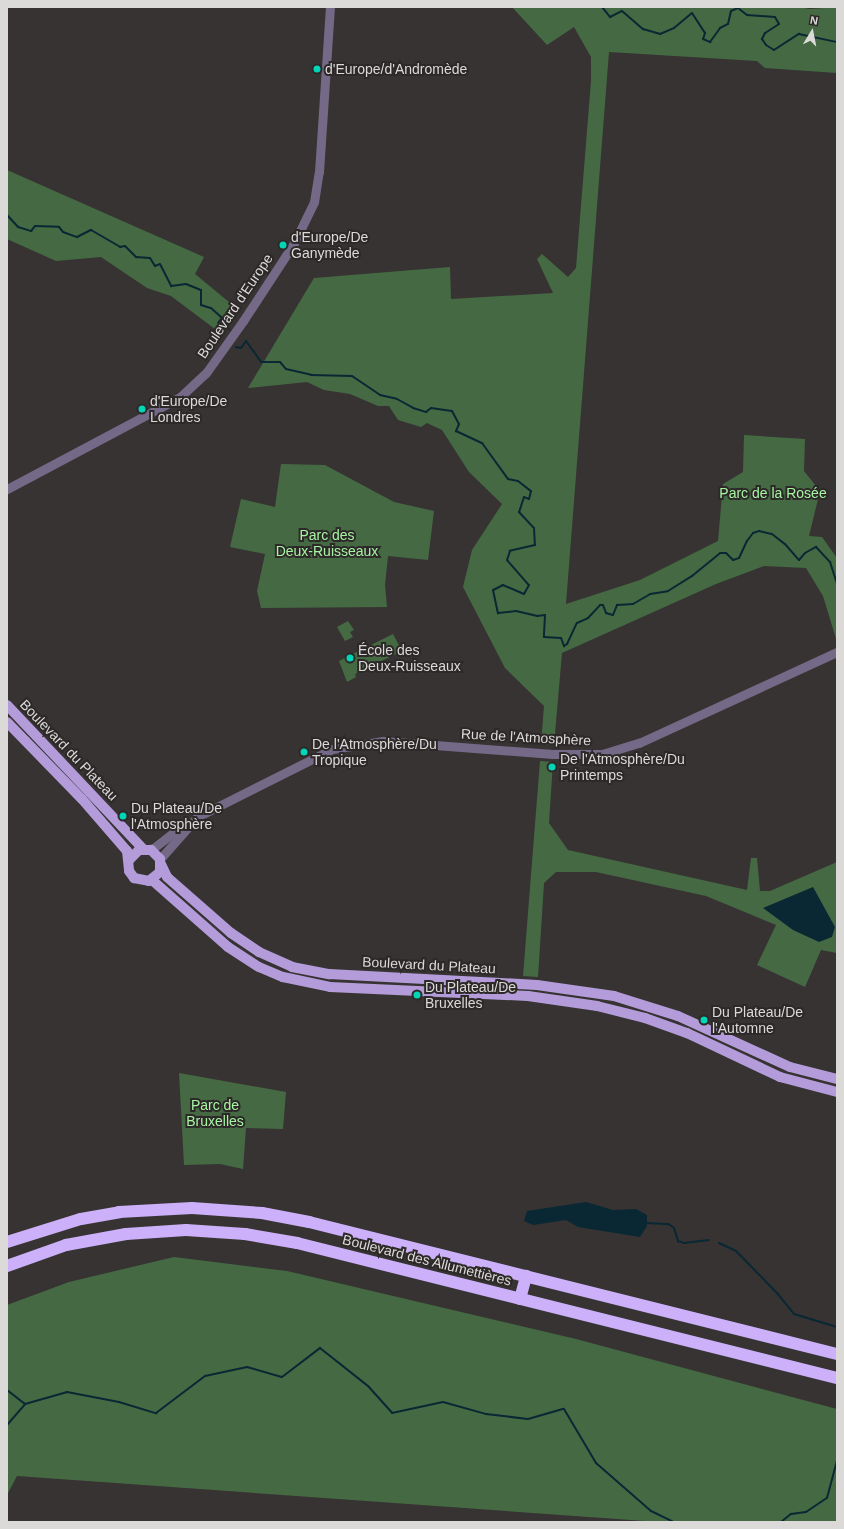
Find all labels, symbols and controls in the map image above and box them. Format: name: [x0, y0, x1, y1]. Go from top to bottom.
north arrow: [792, 12, 832, 52]
text: N: [809, 14, 819, 27]
place label: d'Europe/d'Andromède: [325, 61, 467, 77]
marker: d'Europe/d'Andromède: [312, 64, 322, 74]
place label: d'Europe/De Ganymède: [291, 229, 368, 262]
marker: d'Europe/De Ganymède: [278, 240, 288, 250]
street label: Boulevard d'Europe: [194, 251, 276, 361]
place label: d'Europe/De Londres: [150, 393, 227, 426]
marker: d'Europe/De Londres: [137, 404, 147, 414]
park label: Parc de la Rosée: [719, 485, 827, 501]
park label: Parc des Deux-Ruisseaux: [276, 527, 378, 560]
place label: École des Deux-Ruisseaux: [358, 642, 461, 674]
marker: École des Deux-Ruisseaux: [345, 653, 355, 663]
street label: Boulevard du Plateau: [16, 696, 122, 804]
street label: Rue de l'Atmosphère: [460, 725, 592, 749]
place label: De l'Atmosphère/Du Tropique: [312, 736, 437, 768]
marker: De l'Atmosphère/Du Tropique: [299, 747, 309, 757]
place label: De l'Atmosphère/Du Printemps: [560, 751, 685, 784]
marker: De l'Atmosphère/Du Printemps: [547, 762, 557, 772]
place label: Du Plateau/De l'Atmosphère: [131, 800, 222, 832]
marker: Du Plateau/De l'Atmosphère: [118, 811, 128, 821]
street label: Boulevard du Plateau: [362, 953, 496, 977]
place label: Du Plateau/De Bruxelles: [425, 979, 516, 1012]
marker: Du Plateau/De Bruxelles: [412, 990, 422, 1000]
place label: Du Plateau/De l'Automne: [712, 1004, 803, 1036]
marker: Du Plateau/De l'Automne: [699, 1015, 709, 1025]
park label: Parc de Bruxelles: [186, 1097, 244, 1130]
street label: Boulevard des Allumettières: [340, 1231, 514, 1289]

